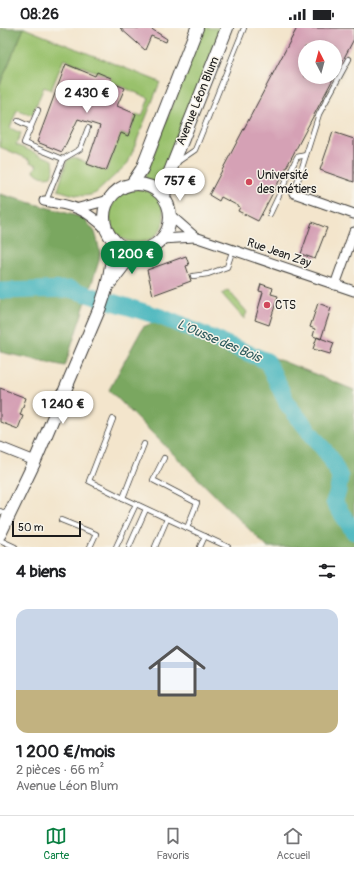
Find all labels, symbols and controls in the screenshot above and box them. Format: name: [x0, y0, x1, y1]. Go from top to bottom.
text: 08:26: [20, 5, 59, 24]
north arrow: [298, 40, 342, 84]
map controls: [298, 40, 342, 84]
street label: Avenue Léon Blum: [173, 54, 223, 148]
pin: 2 430 €: [50, 80, 124, 114]
text: 2 430 €: [64, 85, 110, 101]
pin: 757 €: [152, 168, 208, 202]
place label: Université des métiers: [257, 168, 317, 197]
text: 757 €: [164, 173, 196, 189]
marker: Université des métiers: [244, 177, 254, 187]
street label: Rue Jean Zay: [245, 235, 313, 271]
pin: 1 200 €: [95, 241, 169, 275]
text: 1 200 €: [110, 246, 154, 262]
place label: CTS: [275, 298, 296, 313]
marker: CTS: [262, 300, 272, 310]
water label: L'Ousse des Bois: [175, 316, 265, 367]
pin: 1 240 €: [26, 391, 100, 425]
text: 1 240 €: [42, 396, 85, 412]
scale bar: [12, 519, 81, 538]
text: 50 m: [18, 521, 44, 534]
icon: filters: [316, 560, 338, 582]
text: 4 biens: [16, 561, 66, 582]
icon: home: [141, 635, 213, 707]
text: 1 200 €/mois: [16, 741, 115, 762]
text: 2 pièces · 66 m²: [16, 762, 104, 778]
text: Avenue Léon Blum: [16, 778, 118, 794]
tab: Carte: [44, 825, 69, 862]
tab: Favoris: [157, 825, 189, 862]
tab: Accueil: [277, 825, 310, 862]

